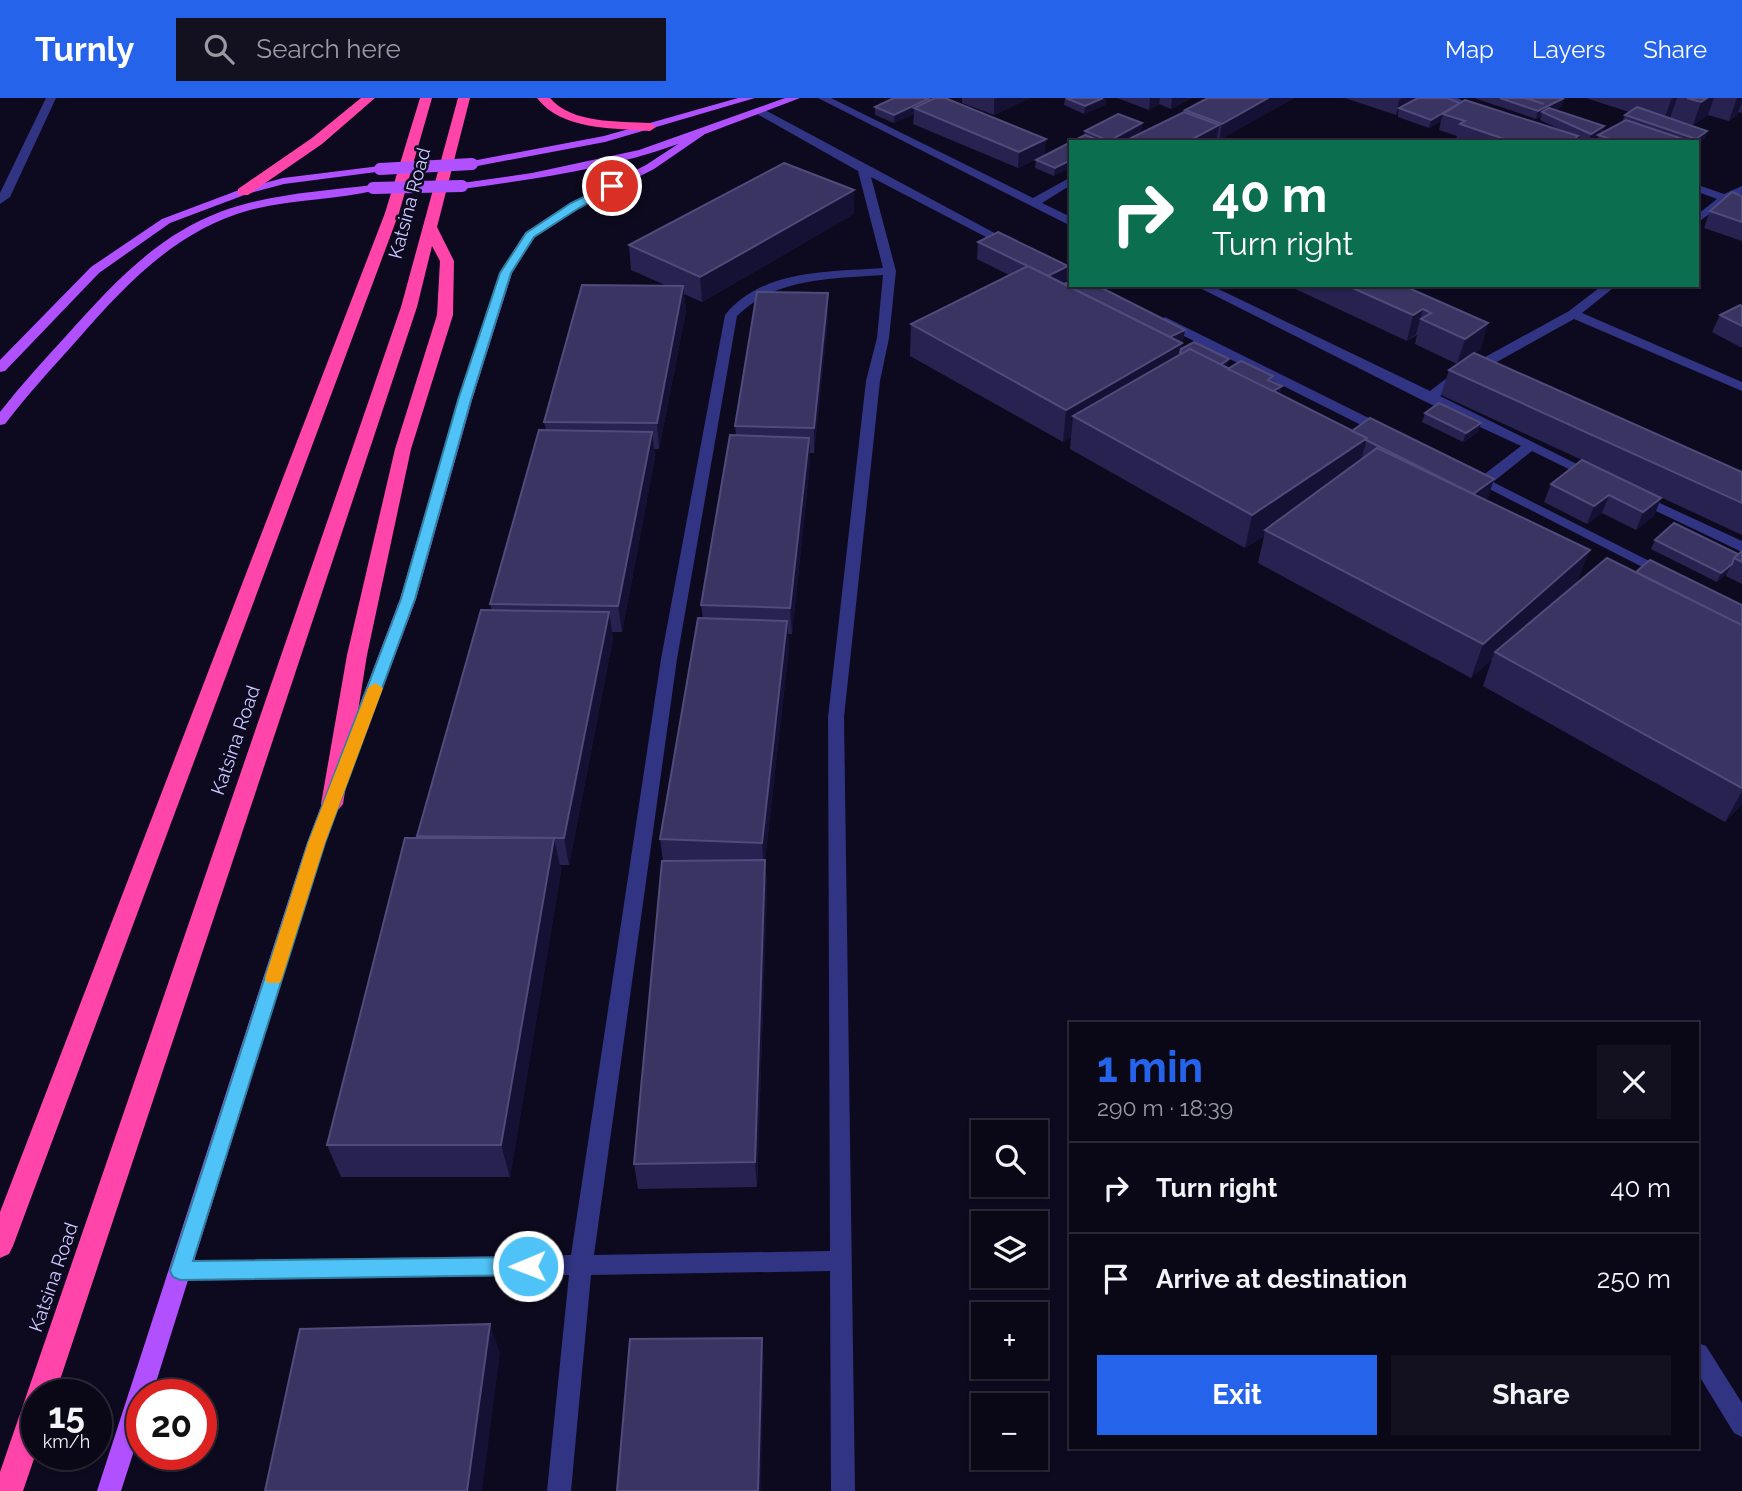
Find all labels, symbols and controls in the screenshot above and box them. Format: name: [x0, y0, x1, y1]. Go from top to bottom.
search box: [176, 18, 666, 81]
text: Turnly: [35, 30, 134, 69]
icon: search: [200, 30, 238, 68]
text: Search here: [256, 34, 401, 64]
text: Map: [1445, 35, 1494, 64]
text: Layers: [1532, 35, 1605, 64]
text: Share: [1643, 35, 1707, 64]
street label: Katsina Road: [384, 145, 434, 261]
pin: [582, 156, 642, 216]
text: 40 m: [1212, 166, 1327, 223]
icon: arrive: [593, 167, 631, 205]
icon: right: [1097, 168, 1188, 259]
text: Turn right: [1212, 225, 1353, 262]
street label: Katsina Road: [206, 683, 264, 797]
text: 1 min: [1097, 1043, 1203, 1092]
button: close: [1597, 1045, 1671, 1119]
text: 290 m · 18:39: [1097, 1094, 1233, 1121]
map controls: [971, 1120, 1048, 1470]
button: search: [971, 1120, 1048, 1197]
icon: right: [1097, 1169, 1135, 1207]
text: Turn right: [1156, 1173, 1277, 1203]
text: 40 m: [1610, 1173, 1671, 1203]
button: layers: [971, 1211, 1048, 1288]
street label: Katsina Road: [24, 1220, 82, 1334]
position arrow: [491, 1229, 565, 1303]
icon: arrive: [1097, 1260, 1135, 1298]
text: Arrive at destination: [1156, 1264, 1407, 1294]
text: 250 m: [1597, 1264, 1671, 1294]
button: +: [971, 1302, 1048, 1379]
button: Exit: [1097, 1355, 1377, 1435]
button: Share: [1391, 1355, 1671, 1435]
speed limit sign: 20: [126, 1379, 217, 1470]
button: −: [971, 1393, 1048, 1470]
text: 15: [48, 1395, 85, 1436]
text: km/h: [43, 1431, 90, 1452]

